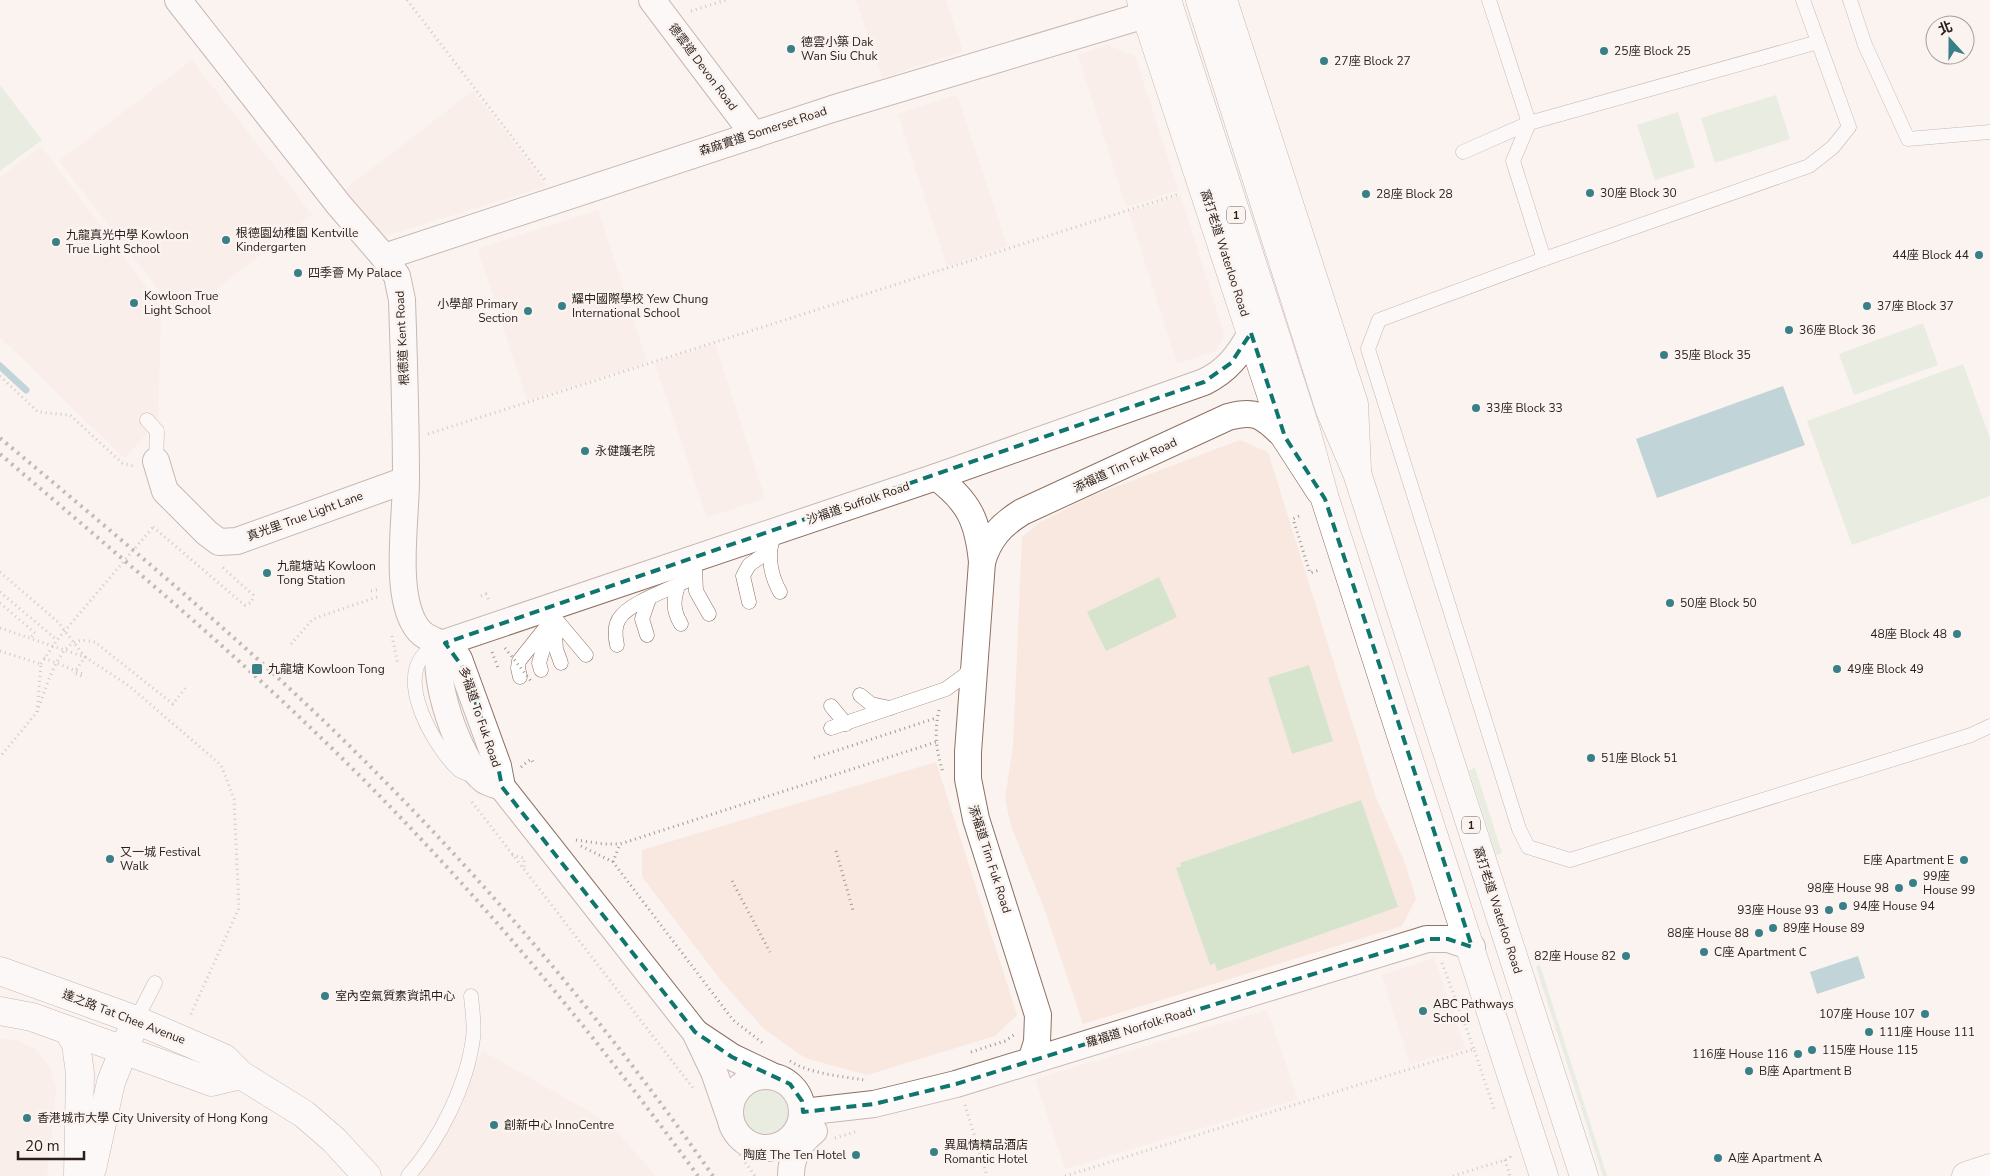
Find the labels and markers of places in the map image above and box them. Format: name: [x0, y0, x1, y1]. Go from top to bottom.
place label: 德雲小築 Dak Wan Siu Chuk: [801, 34, 878, 64]
marker: 德雲小築 Dak Wan Siu Chuk: [785, 43, 797, 55]
place label: 25座 Block 25: [1614, 43, 1691, 59]
marker: 25座 Block 25: [1598, 45, 1610, 57]
place label: 27座 Block 27: [1334, 53, 1411, 69]
marker: 27座 Block 27: [1318, 55, 1330, 67]
place label: 30座 Block 30: [1600, 185, 1677, 201]
place label: 28座 Block 28: [1376, 186, 1453, 202]
marker: 30座 Block 30: [1584, 187, 1596, 199]
marker: 28座 Block 28: [1360, 188, 1372, 200]
place label: 根德園幼稚園 Kentville Kindergarten: [236, 225, 358, 255]
place label: 九龍真光中學 Kowloon True Light School: [66, 227, 189, 257]
marker: 根德園幼稚園 Kentville Kindergarten: [220, 234, 232, 246]
marker: 九龍真光中學 Kowloon True Light School: [50, 236, 62, 248]
place label: 44座 Block 44: [1892, 247, 1969, 263]
marker: 44座 Block 44: [1973, 249, 1985, 261]
place label: 四季薈 My Palace: [308, 265, 402, 281]
marker: 四季薈 My Palace: [292, 267, 304, 279]
place label: Kowloon True Light School: [144, 288, 219, 318]
place label: 耀中國際學校 Yew Chung International School: [572, 291, 708, 321]
place label: 小學部 Primary Section: [437, 296, 519, 326]
marker: Kowloon True Light School: [128, 297, 140, 309]
place label: 37座 Block 37: [1877, 298, 1954, 314]
marker: 耀中國際學校 Yew Chung International School: [556, 300, 568, 312]
marker: 37座 Block 37: [1861, 300, 1873, 312]
marker: 小學部 Primary Section: [522, 305, 534, 317]
place label: 36座 Block 36: [1799, 322, 1876, 338]
marker: 36座 Block 36: [1783, 324, 1795, 336]
place label: 35座 Block 35: [1674, 347, 1751, 363]
marker: 35座 Block 35: [1658, 349, 1670, 361]
place label: 33座 Block 33: [1486, 400, 1563, 416]
marker: 33座 Block 33: [1470, 402, 1482, 414]
place label: 永健護老院: [595, 443, 655, 459]
marker: 永健護老院: [579, 445, 591, 457]
place label: 九龍塘站 Kowloon Tong Station: [277, 558, 376, 588]
marker: 九龍塘站 Kowloon Tong Station: [261, 567, 273, 579]
place label: 50座 Block 50: [1680, 595, 1757, 611]
marker: 50座 Block 50: [1664, 597, 1676, 609]
place label: 48座 Block 48: [1870, 626, 1947, 642]
marker: 48座 Block 48: [1951, 628, 1963, 640]
place label: 九龍塘 Kowloon Tong: [268, 661, 385, 677]
place label: 49座 Block 49: [1847, 661, 1924, 677]
marker: 九龍塘 Kowloon Tong: [250, 662, 264, 676]
marker: 49座 Block 49: [1831, 663, 1843, 675]
place label: 51座 Block 51: [1601, 750, 1678, 766]
marker: 51座 Block 51: [1585, 752, 1597, 764]
place label: 又一城 Festival Walk: [120, 844, 201, 874]
place label: E座 Apartment E: [1863, 852, 1954, 868]
marker: 又一城 Festival Walk: [104, 853, 116, 865]
marker: E座 Apartment E: [1958, 854, 1970, 866]
place label: 99座 House 99: [1923, 868, 1975, 898]
marker: 99座 House 99: [1907, 877, 1919, 889]
place label: 98座 House 98: [1807, 880, 1889, 896]
marker: 98座 House 98: [1893, 882, 1905, 894]
place label: 94座 House 94: [1853, 898, 1935, 914]
marker: 94座 House 94: [1837, 900, 1849, 912]
place label: 93座 House 93: [1737, 902, 1819, 918]
marker: 93座 House 93: [1823, 904, 1835, 916]
place label: 89座 House 89: [1783, 920, 1865, 936]
marker: 89座 House 89: [1767, 922, 1779, 934]
place label: 88座 House 88: [1667, 925, 1749, 941]
marker: 88座 House 88: [1753, 927, 1765, 939]
place label: C座 Apartment C: [1714, 944, 1807, 960]
marker: C座 Apartment C: [1698, 946, 1710, 958]
place label: 82座 House 82: [1534, 948, 1616, 964]
marker: 82座 House 82: [1620, 950, 1632, 962]
place label: 室內空氣質素資訊中心: [335, 988, 455, 1004]
marker: 室內空氣質素資訊中心: [319, 990, 331, 1002]
place label: ABC Pathways School: [1433, 996, 1514, 1026]
marker: ABC Pathways School: [1417, 1005, 1429, 1017]
place label: 107座 House 107: [1819, 1006, 1915, 1022]
marker: 107座 House 107: [1919, 1008, 1931, 1020]
place label: 111座 House 111: [1879, 1024, 1975, 1040]
marker: 111座 House 111: [1863, 1026, 1875, 1038]
place label: 115座 House 115: [1822, 1042, 1918, 1058]
marker: 115座 House 115: [1806, 1044, 1818, 1056]
place label: 116座 House 116: [1692, 1046, 1788, 1062]
marker: 116座 House 116: [1792, 1048, 1804, 1060]
place label: B座 Apartment B: [1759, 1063, 1852, 1079]
marker: B座 Apartment B: [1743, 1065, 1755, 1077]
place label: 香港城市大學 City University of Hong Kong: [37, 1110, 268, 1126]
marker: 香港城市大學 City University of Hong Kong: [21, 1112, 33, 1124]
place label: 創新中心 InnoCentre: [504, 1117, 614, 1133]
marker: 創新中心 InnoCentre: [488, 1119, 500, 1131]
place label: 異風情精品酒店 Romantic Hotel: [944, 1137, 1028, 1167]
marker: 異風情精品酒店 Romantic Hotel: [928, 1146, 940, 1158]
place label: 陶庭 The Ten Hotel: [743, 1147, 846, 1163]
marker: 陶庭 The Ten Hotel: [850, 1149, 862, 1161]
place label: A座 Apartment A: [1728, 1150, 1823, 1166]
marker: A座 Apartment A: [1712, 1152, 1724, 1164]

